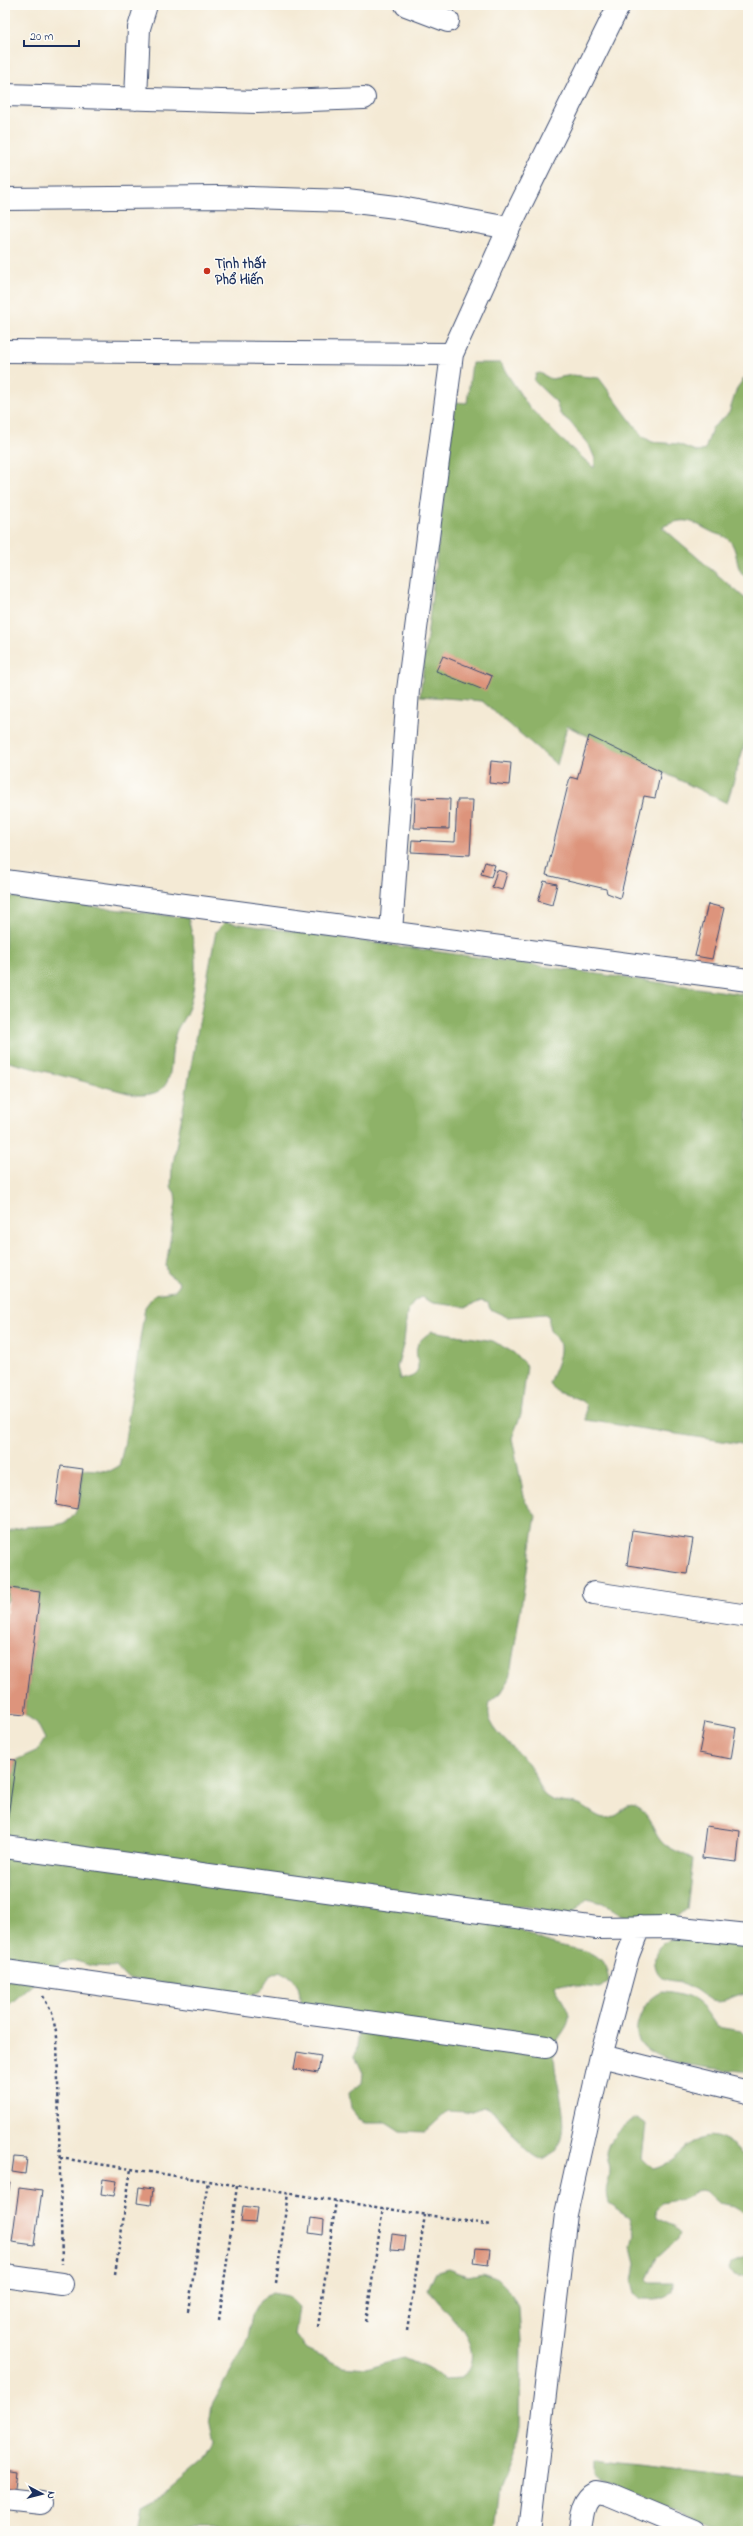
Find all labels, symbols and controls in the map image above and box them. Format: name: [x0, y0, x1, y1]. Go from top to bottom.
scale bar: [24, 22, 79, 48]
text: 20 m: [30, 28, 53, 46]
place label: Tịnh thất Phổ Hiến: [215, 254, 267, 291]
marker: Tịnh thất Phổ Hiến: [202, 266, 212, 276]
north arrow: [22, 2474, 62, 2514]
text: N: [43, 2490, 59, 2500]

